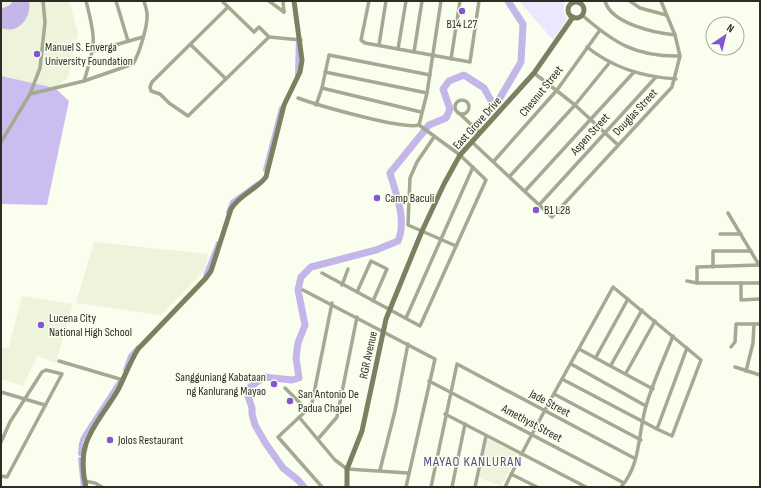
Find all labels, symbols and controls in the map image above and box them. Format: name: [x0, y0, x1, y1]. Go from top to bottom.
marker: B14 L27: [457, 6, 467, 16]
north arrow: [705, 16, 745, 56]
place label: B14 L27: [447, 17, 478, 32]
text: N: [724, 21, 737, 35]
place label: Manuel S. Enverga University Foundation: [45, 40, 133, 69]
marker: Manuel S. Enverga University Foundation: [32, 49, 42, 59]
street label: Chesnut Street: [516, 63, 567, 120]
street label: Douglas Street: [610, 85, 661, 139]
street label: East Grove Drive: [450, 94, 505, 153]
street label: Aspen Street: [567, 110, 613, 159]
place label: Camp Baculi: [385, 191, 434, 206]
marker: Camp Baculi: [372, 193, 382, 203]
place label: B1 L28: [544, 203, 570, 218]
marker: B1 L28: [531, 205, 541, 215]
place label: Lucena City National High School: [49, 311, 132, 340]
marker: Lucena City National High School: [36, 320, 46, 330]
street label: RGR Avenue: [356, 330, 381, 380]
place label: Sangguniang Kabataan ng Kanlurang Mayao: [175, 370, 266, 399]
marker: Sangguniang Kabataan ng Kanlurang Mayao: [269, 379, 279, 389]
street label: Jade Street: [526, 386, 573, 421]
place label: San Antonio De Padua Chapel: [298, 387, 359, 416]
marker: San Antonio De Padua Chapel: [285, 396, 295, 406]
street label: Amethyst Street: [498, 401, 565, 446]
place label: Jolos Restaurant: [117, 433, 184, 448]
marker: Jolos Restaurant: [105, 435, 115, 445]
district label: MAYAO KANLURAN: [424, 453, 522, 470]

